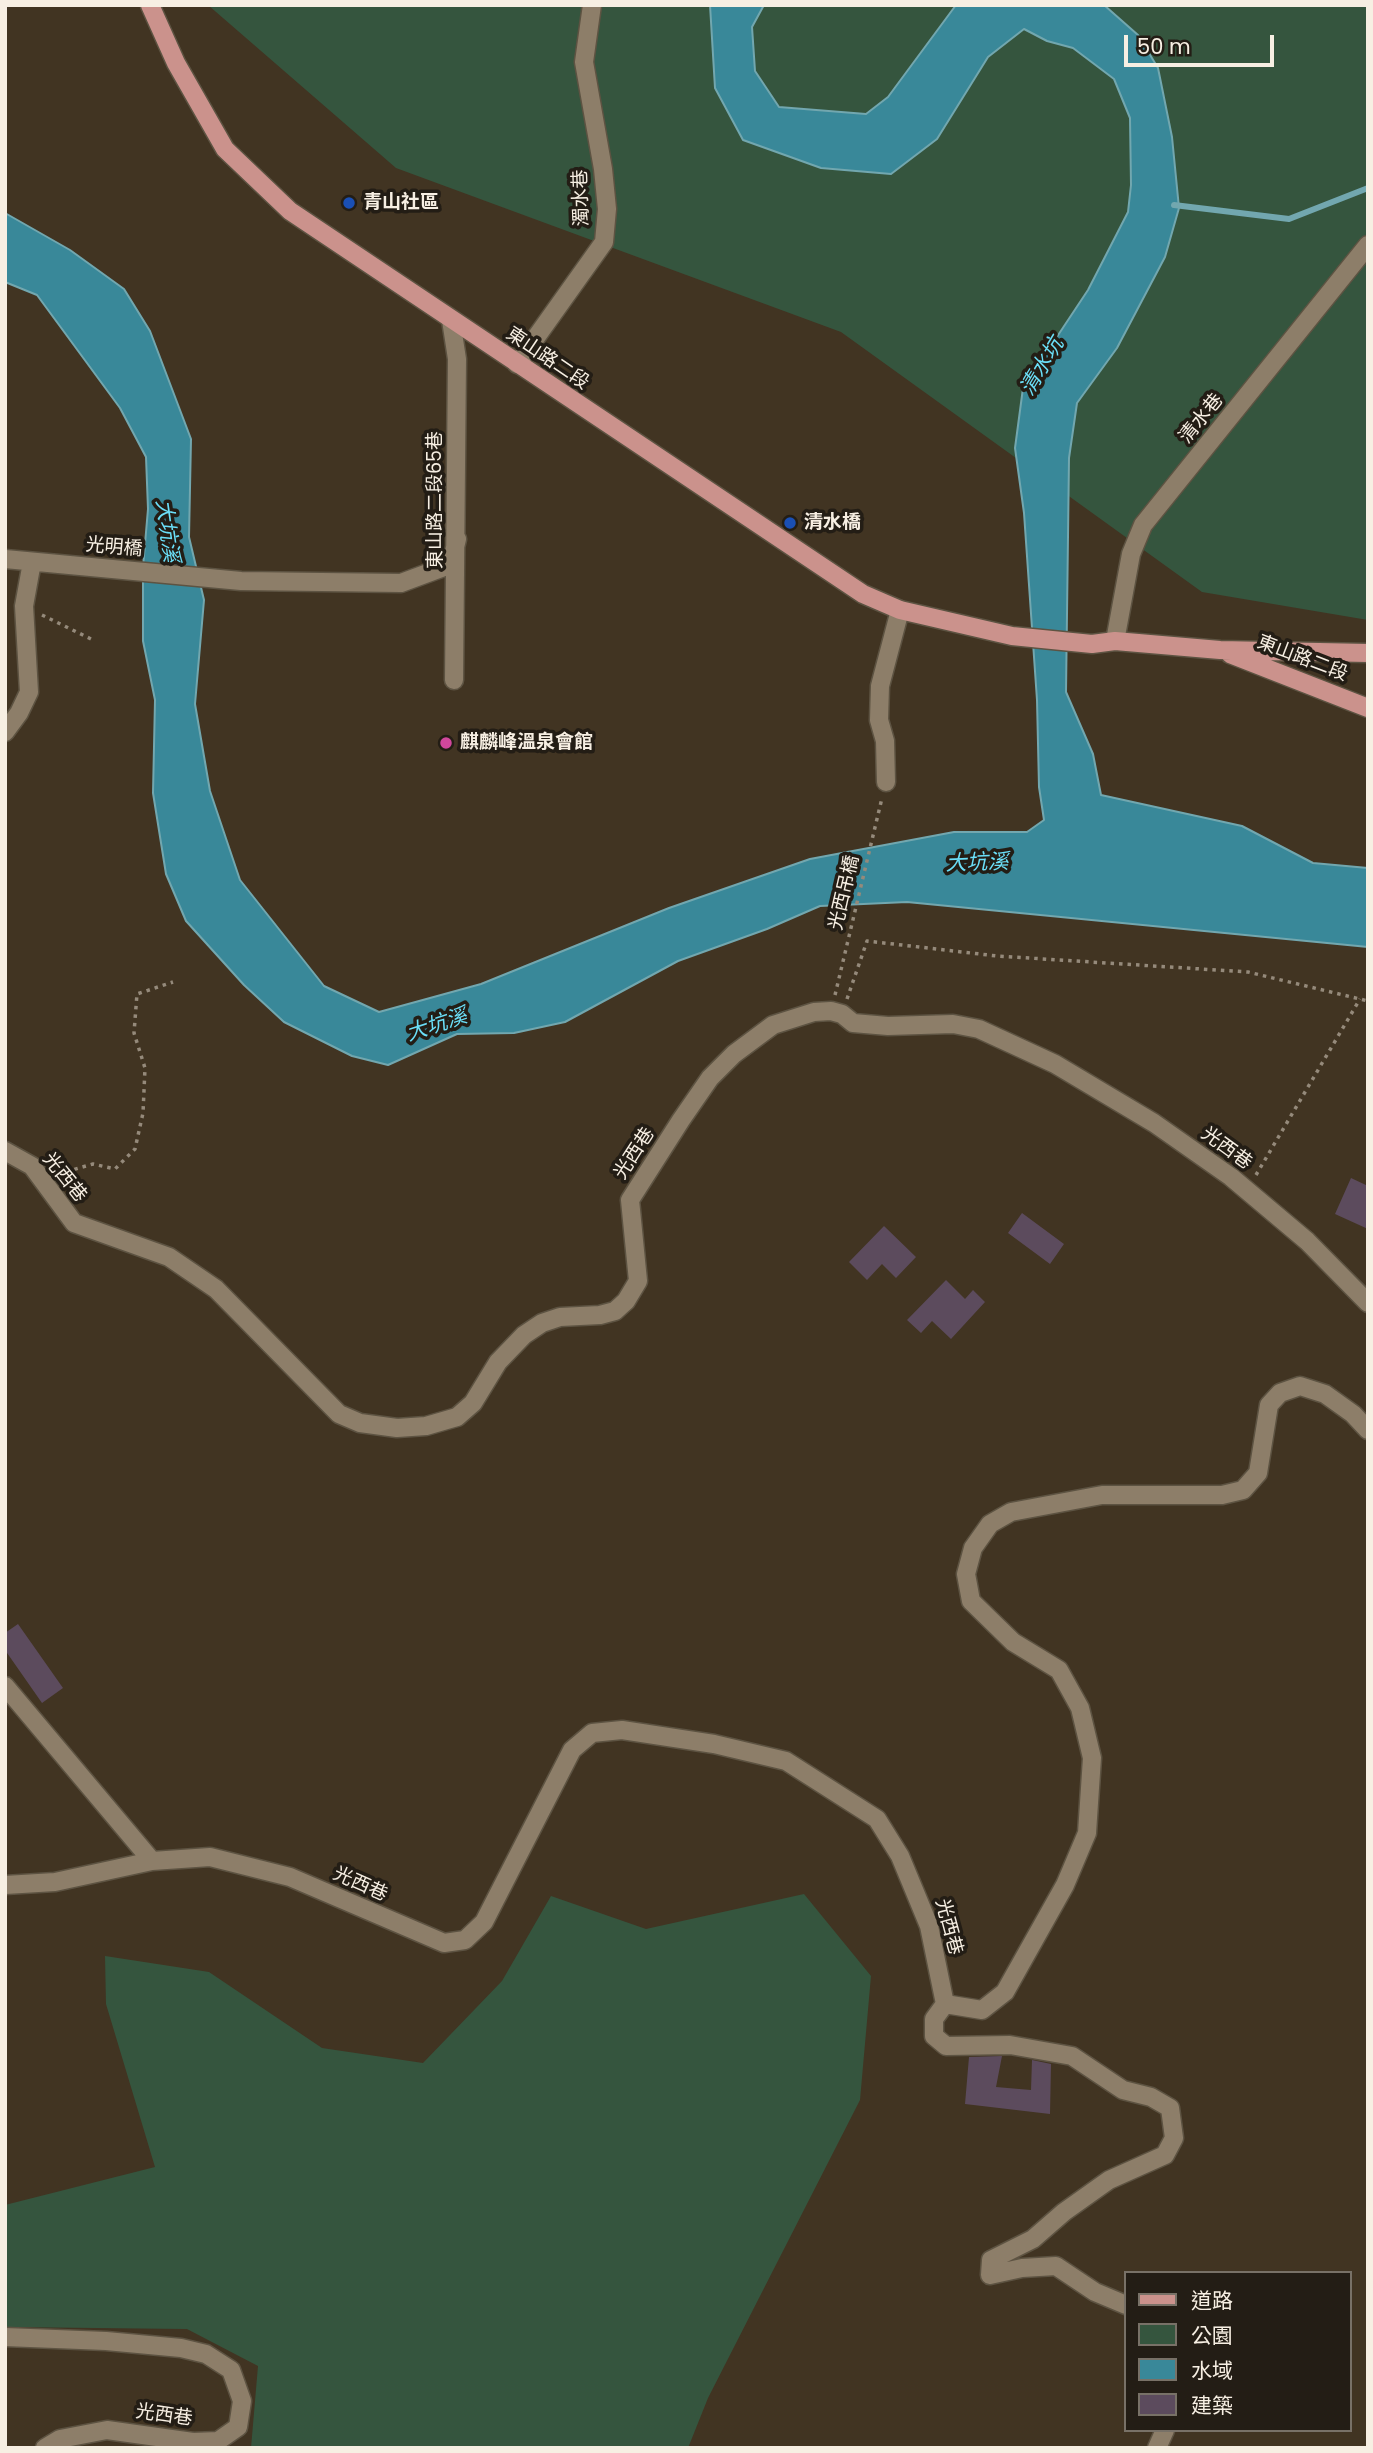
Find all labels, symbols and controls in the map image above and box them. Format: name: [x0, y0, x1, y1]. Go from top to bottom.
scale bar: [1128, 21, 1278, 65]
text: 50 m: [1137, 32, 1191, 61]
street label: 濁水巷: [570, 169, 594, 227]
place label: 青山社區: [363, 192, 439, 214]
marker: 青山社區: [341, 195, 357, 211]
street label: 東山路二段: [501, 323, 593, 395]
water label: 清水坑: [1016, 334, 1070, 400]
street label: 清水巷: [1175, 390, 1229, 448]
street label: 東山路二段65巷: [425, 431, 447, 569]
water label: 大坑溪: [149, 498, 183, 564]
place label: 清水橋: [804, 512, 861, 534]
marker: 清水橋: [782, 515, 798, 531]
street label: 光明橋: [85, 534, 143, 562]
street label: 東山路二段: [1254, 631, 1350, 687]
place label: 麒麟峰溫泉會館: [460, 732, 593, 754]
marker: 麒麟峰溫泉會館: [438, 735, 454, 751]
water label: 大坑溪: [945, 850, 1009, 878]
street label: 光西吊橋: [825, 853, 865, 933]
water label: 大坑溪: [403, 1004, 471, 1048]
street label: 光西巷: [1196, 1123, 1256, 1175]
street label: 光西巷: [610, 1124, 660, 1184]
street label: 光西巷: [37, 1149, 91, 1207]
street label: 光西巷: [329, 1863, 391, 1907]
street label: 光西巷: [930, 1897, 966, 1957]
legend: [1124, 2271, 1352, 2432]
text: 道路: [1191, 2286, 1233, 2315]
text: 公園: [1191, 2321, 1233, 2350]
text: 水域: [1191, 2356, 1233, 2385]
text: 建築: [1191, 2391, 1233, 2420]
street label: 光西巷: [134, 2401, 194, 2431]

